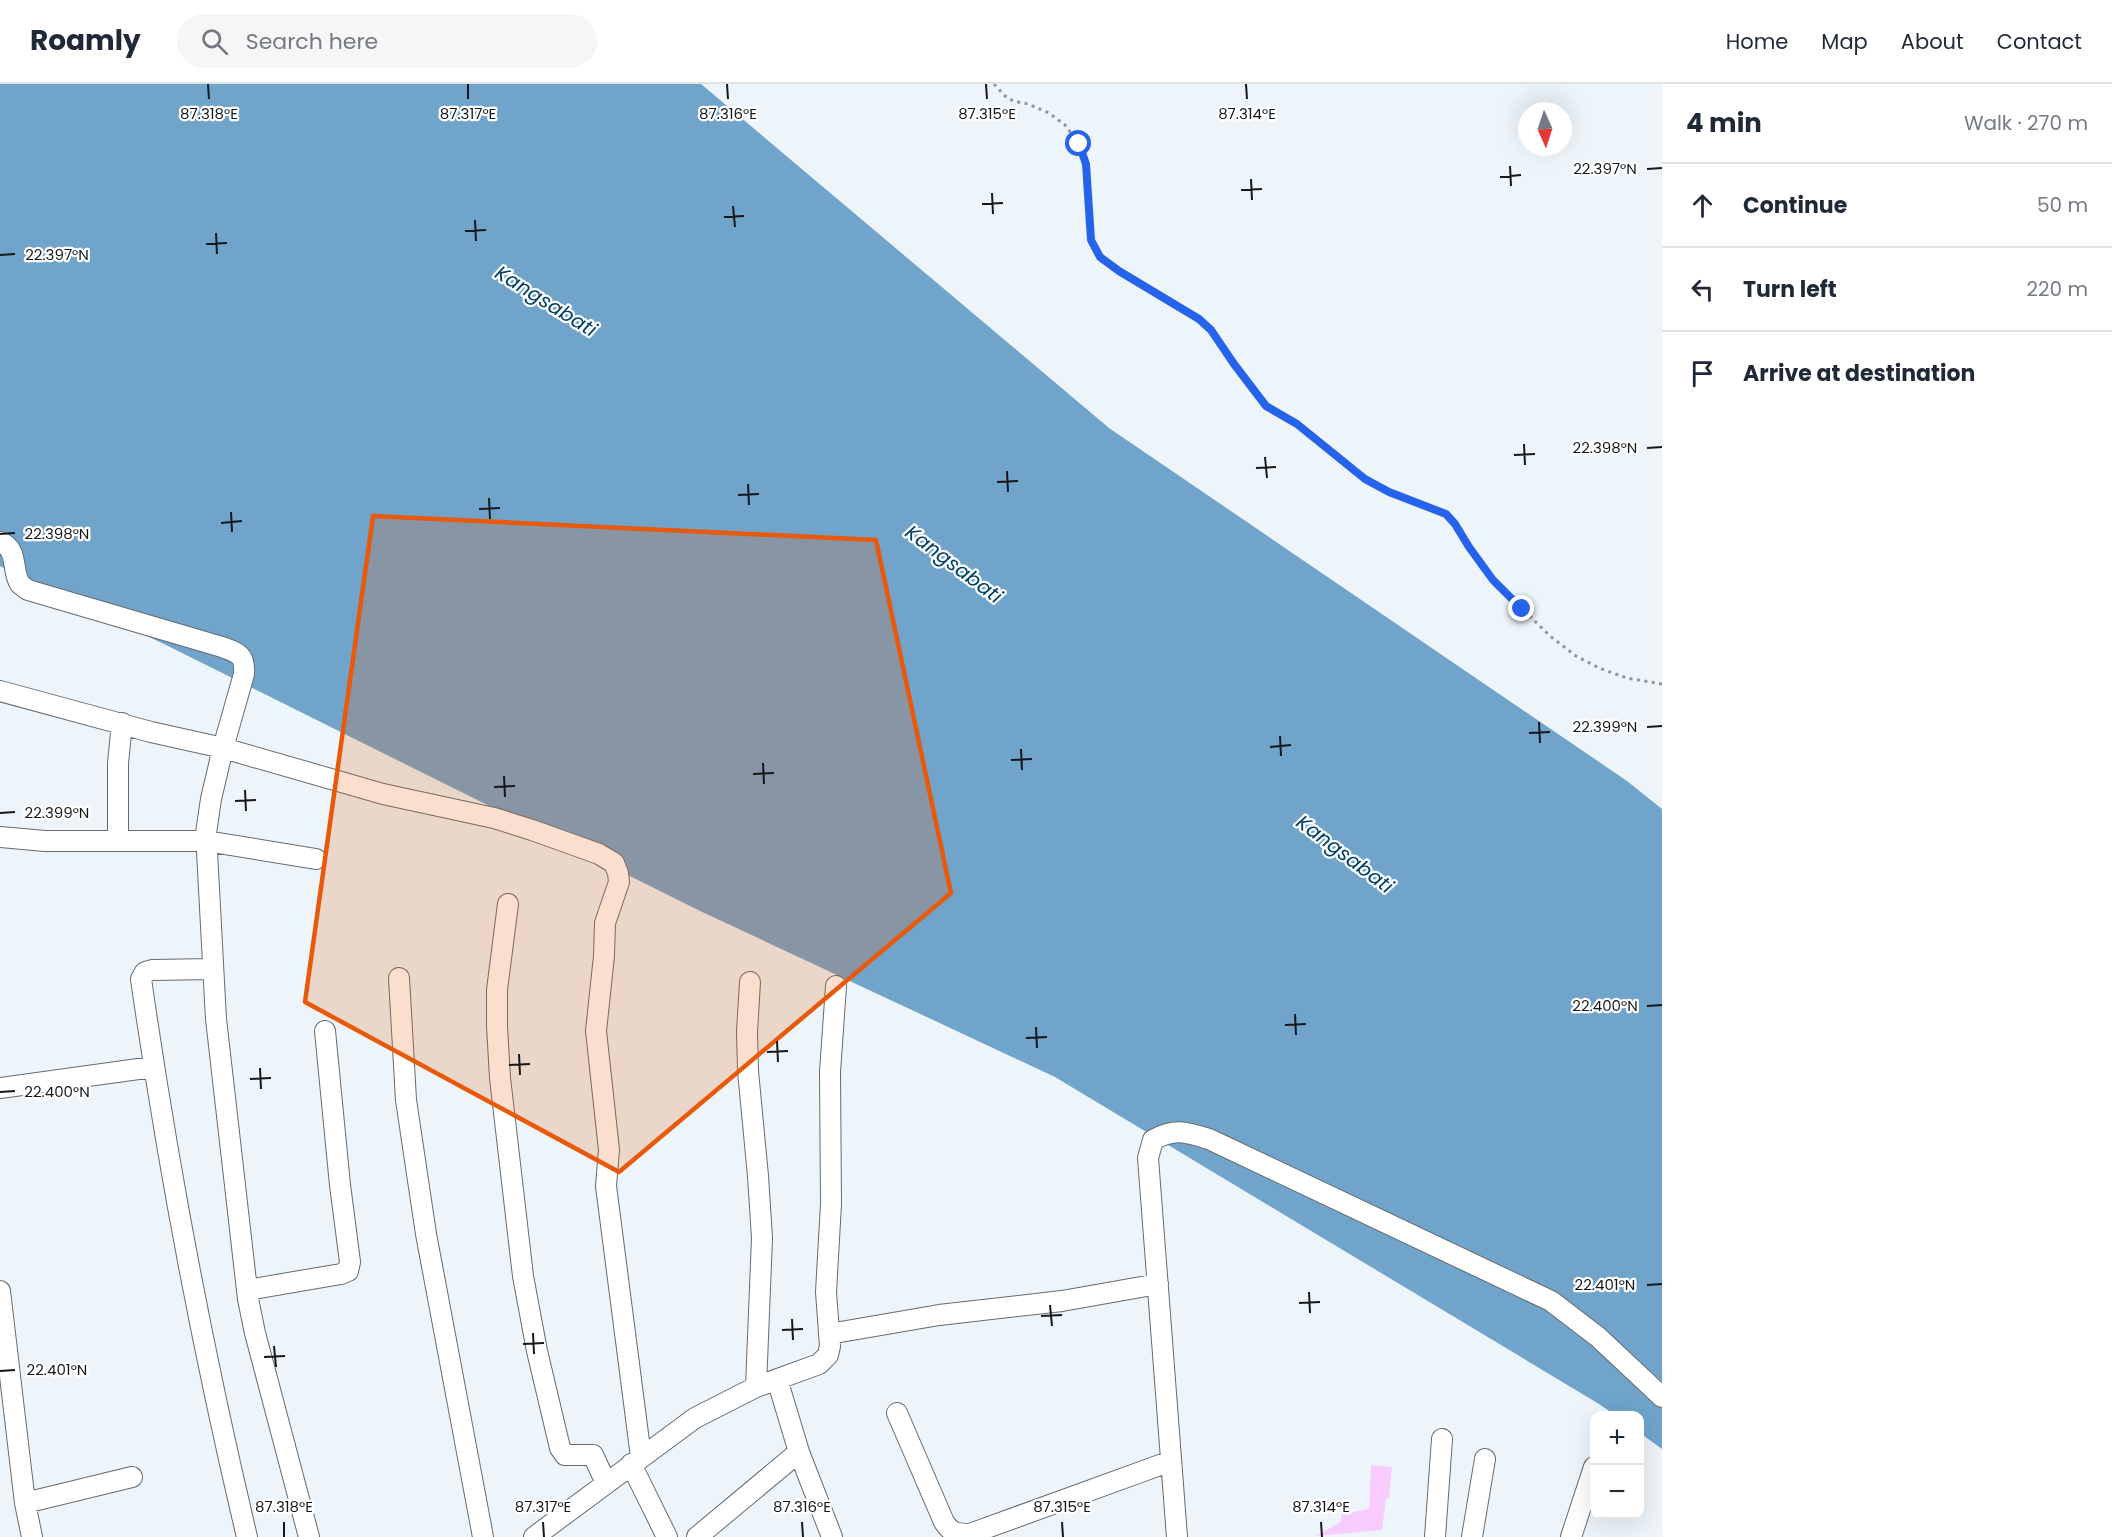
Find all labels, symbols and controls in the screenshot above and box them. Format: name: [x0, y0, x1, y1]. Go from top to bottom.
search box: [177, 14, 597, 68]
text: Roamly: [30, 21, 141, 60]
icon: search: [198, 25, 231, 58]
text: Search here: [246, 26, 378, 57]
text: Home: [1726, 27, 1788, 56]
text: Map: [1821, 27, 1868, 56]
text: About: [1901, 27, 1964, 56]
text: Contact: [1997, 27, 2082, 56]
north arrow: [1518, 102, 1572, 156]
text: 87.318°E: [180, 103, 238, 124]
text: 87.317°E: [440, 103, 496, 124]
text: 87.316°E: [699, 103, 757, 124]
text: 87.315°E: [958, 103, 1016, 124]
text: 87.314°E: [1218, 103, 1276, 124]
text: 4 min: [1686, 105, 1762, 141]
text: Walk · 270 m: [1964, 109, 2088, 137]
route start: [1065, 130, 1091, 156]
text: 22.397°N: [1573, 158, 1637, 179]
icon: ahead: [1686, 189, 1719, 222]
text: Continue: [1743, 190, 1847, 221]
text: 50 m: [2037, 191, 2088, 219]
text: 22.397°N: [25, 244, 89, 265]
water label: Kangsabati: [490, 259, 603, 344]
icon: left: [1686, 273, 1719, 306]
text: Turn left: [1743, 274, 1837, 305]
text: 220 m: [2027, 275, 2088, 303]
icon: arrive: [1686, 357, 1719, 390]
text: Arrive at destination: [1743, 358, 1975, 389]
text: 22.398°N: [1573, 437, 1637, 458]
water label: Kangsabati: [900, 518, 1009, 610]
text: 22.398°N: [25, 523, 89, 544]
route end: [1508, 595, 1534, 621]
text: 22.399°N: [1573, 716, 1637, 737]
text: 22.399°N: [25, 802, 89, 823]
water label: Kangsabati: [1291, 808, 1400, 900]
text: 22.400°N: [1572, 995, 1638, 1016]
text: 22.400°N: [24, 1081, 90, 1102]
text: 22.401°N: [1575, 1274, 1635, 1295]
text: 22.401°N: [27, 1359, 87, 1380]
map controls: [1590, 1411, 1644, 1519]
button: +: [1590, 1411, 1644, 1465]
button: −: [1590, 1465, 1644, 1519]
text: 87.318°E: [255, 1496, 313, 1517]
text: 87.317°E: [515, 1496, 571, 1517]
text: 87.316°E: [773, 1496, 831, 1517]
text: 87.315°E: [1033, 1496, 1091, 1517]
text: 87.314°E: [1292, 1496, 1350, 1517]

